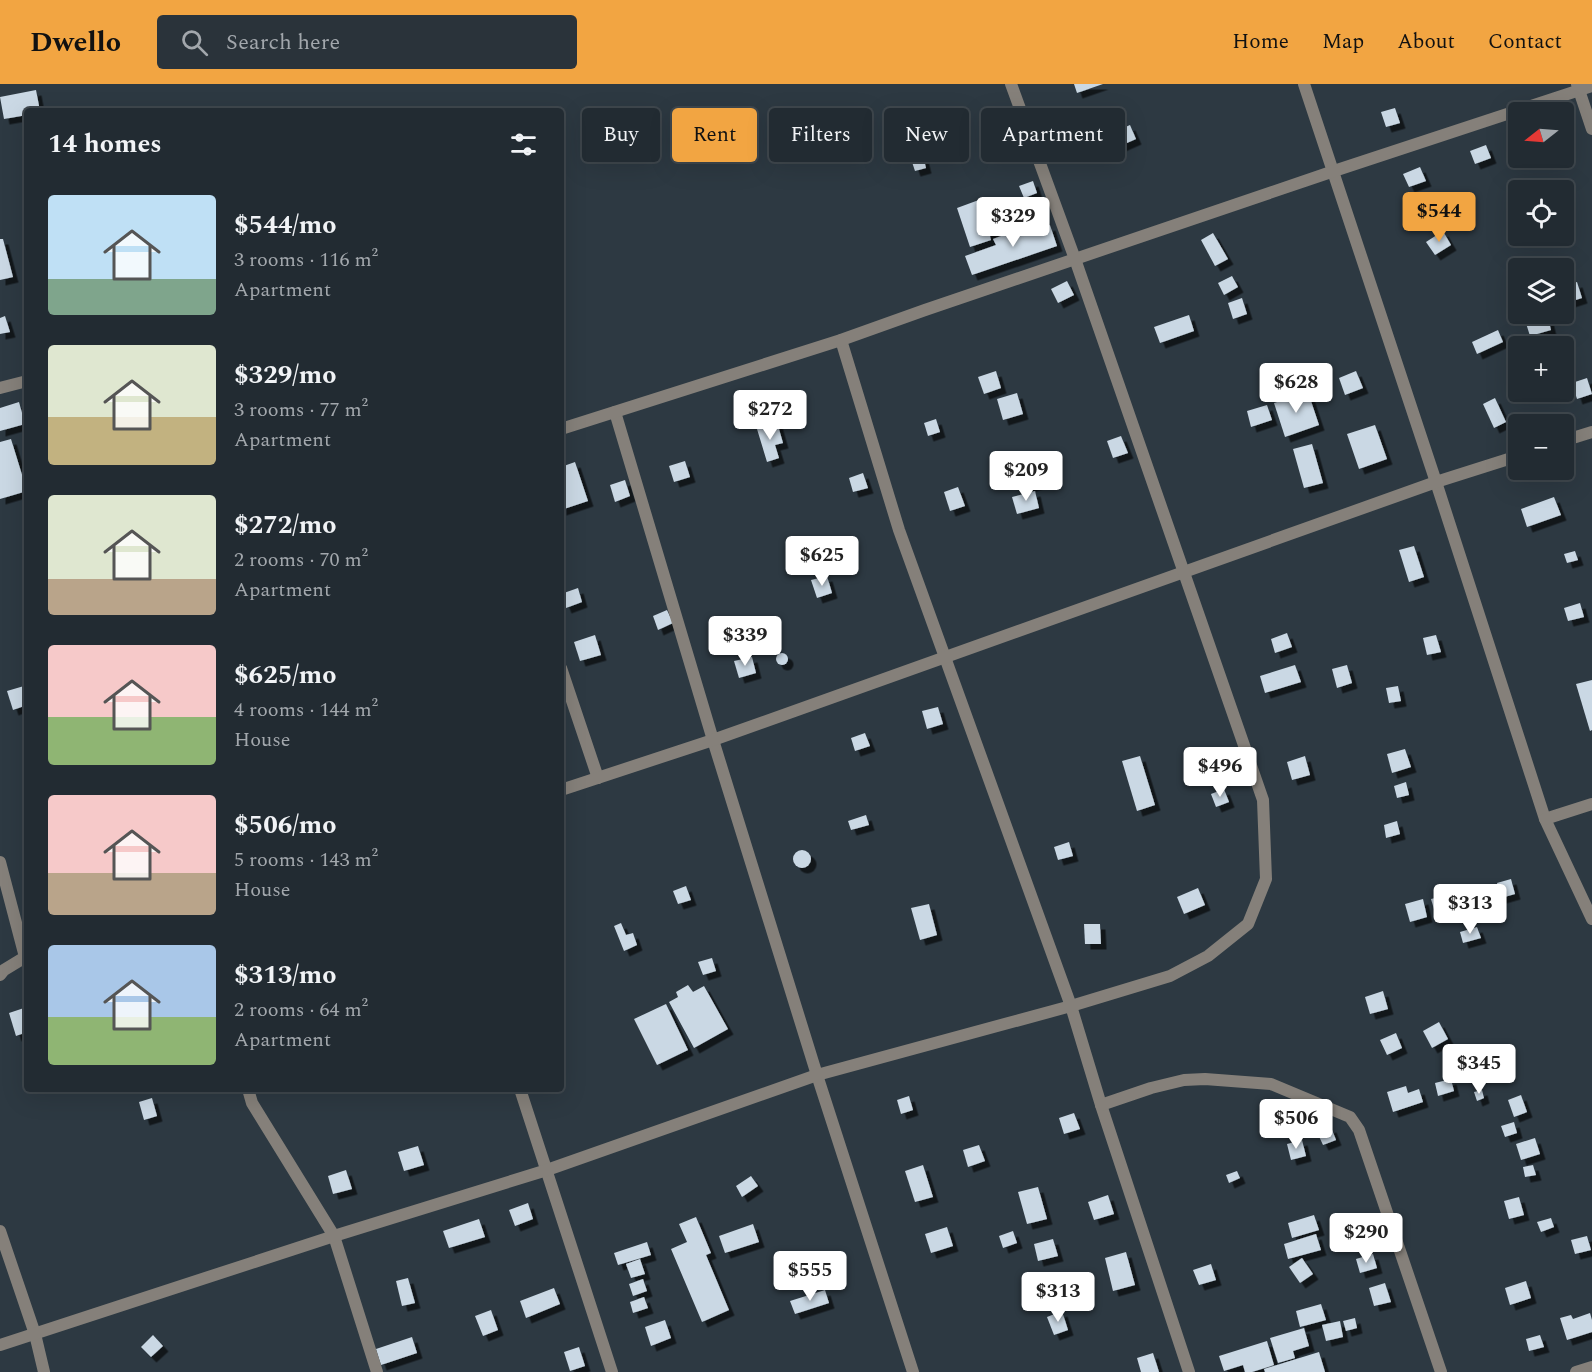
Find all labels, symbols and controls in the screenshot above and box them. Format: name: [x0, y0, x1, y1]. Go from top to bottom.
search box: [157, 15, 577, 69]
text: Dwello: [30, 21, 121, 64]
icon: search: [178, 26, 211, 59]
text: Search here: [226, 26, 340, 59]
text: Home: [1232, 26, 1289, 58]
text: Map: [1322, 26, 1364, 58]
text: About: [1397, 26, 1455, 58]
text: Contact: [1488, 26, 1562, 58]
north arrow: [1508, 102, 1574, 168]
map controls: [1508, 102, 1574, 480]
chip: Buy: [582, 108, 660, 162]
chip: Rent: [672, 108, 757, 162]
chip: Filters: [769, 108, 872, 162]
chip: New: [884, 108, 969, 162]
chip: Apartment: [981, 108, 1125, 162]
text: 14 homes: [48, 124, 162, 164]
icon: filters: [507, 128, 540, 161]
button: locate: [1508, 180, 1574, 246]
pin: $544: [1403, 192, 1475, 243]
text: $544: [1417, 196, 1461, 226]
pin: $329: [977, 197, 1049, 248]
text: $329: [991, 201, 1035, 231]
text: $544/mo: [234, 205, 337, 245]
icon: home: [96, 219, 168, 291]
text: 3 rooms · 116 m²: [234, 245, 378, 275]
button: layers: [1508, 258, 1574, 324]
text: Apartment: [234, 275, 331, 305]
button: +: [1508, 336, 1574, 402]
text: $329/mo: [234, 355, 337, 395]
pin: $628: [1260, 363, 1332, 414]
text: $628: [1274, 367, 1318, 397]
icon: home: [96, 369, 168, 441]
pin: $272: [734, 390, 806, 441]
text: $272: [748, 394, 792, 424]
text: 3 rooms · 77 m²: [234, 395, 368, 425]
button: −: [1508, 414, 1574, 480]
text: Apartment: [234, 425, 331, 455]
pin: $209: [990, 451, 1062, 502]
text: $209: [1004, 455, 1048, 485]
text: $272/mo: [234, 505, 337, 545]
icon: home: [96, 519, 168, 591]
pin: $625: [786, 536, 858, 587]
text: $625: [800, 540, 844, 570]
text: 2 rooms · 70 m²: [234, 545, 368, 575]
text: Apartment: [234, 575, 331, 605]
pin: $339: [709, 616, 781, 667]
text: $339: [723, 620, 767, 650]
text: $625/mo: [234, 655, 337, 695]
icon: home: [96, 669, 168, 741]
text: 4 rooms · 144 m²: [234, 695, 378, 725]
text: House: [234, 725, 291, 755]
pin: $496: [1184, 747, 1256, 798]
text: $496: [1198, 751, 1242, 781]
text: $506/mo: [234, 805, 337, 845]
icon: home: [96, 819, 168, 891]
text: 5 rooms · 143 m²: [234, 845, 378, 875]
text: House: [234, 875, 291, 905]
pin: $313: [1434, 884, 1506, 935]
text: $313: [1448, 888, 1492, 918]
text: $313/mo: [234, 955, 337, 995]
icon: home: [96, 969, 168, 1041]
text: 2 rooms · 64 m²: [234, 995, 368, 1025]
text: Apartment: [234, 1025, 331, 1055]
pin: $345: [1443, 1044, 1515, 1095]
text: $345: [1457, 1048, 1501, 1078]
pin: $506: [1260, 1099, 1332, 1150]
text: $506: [1274, 1103, 1318, 1133]
pin: $290: [1330, 1213, 1402, 1264]
text: $290: [1344, 1217, 1388, 1247]
pin: $555: [774, 1251, 846, 1302]
text: $555: [788, 1255, 832, 1285]
pin: $313: [1022, 1272, 1094, 1323]
text: $313: [1036, 1276, 1080, 1306]

